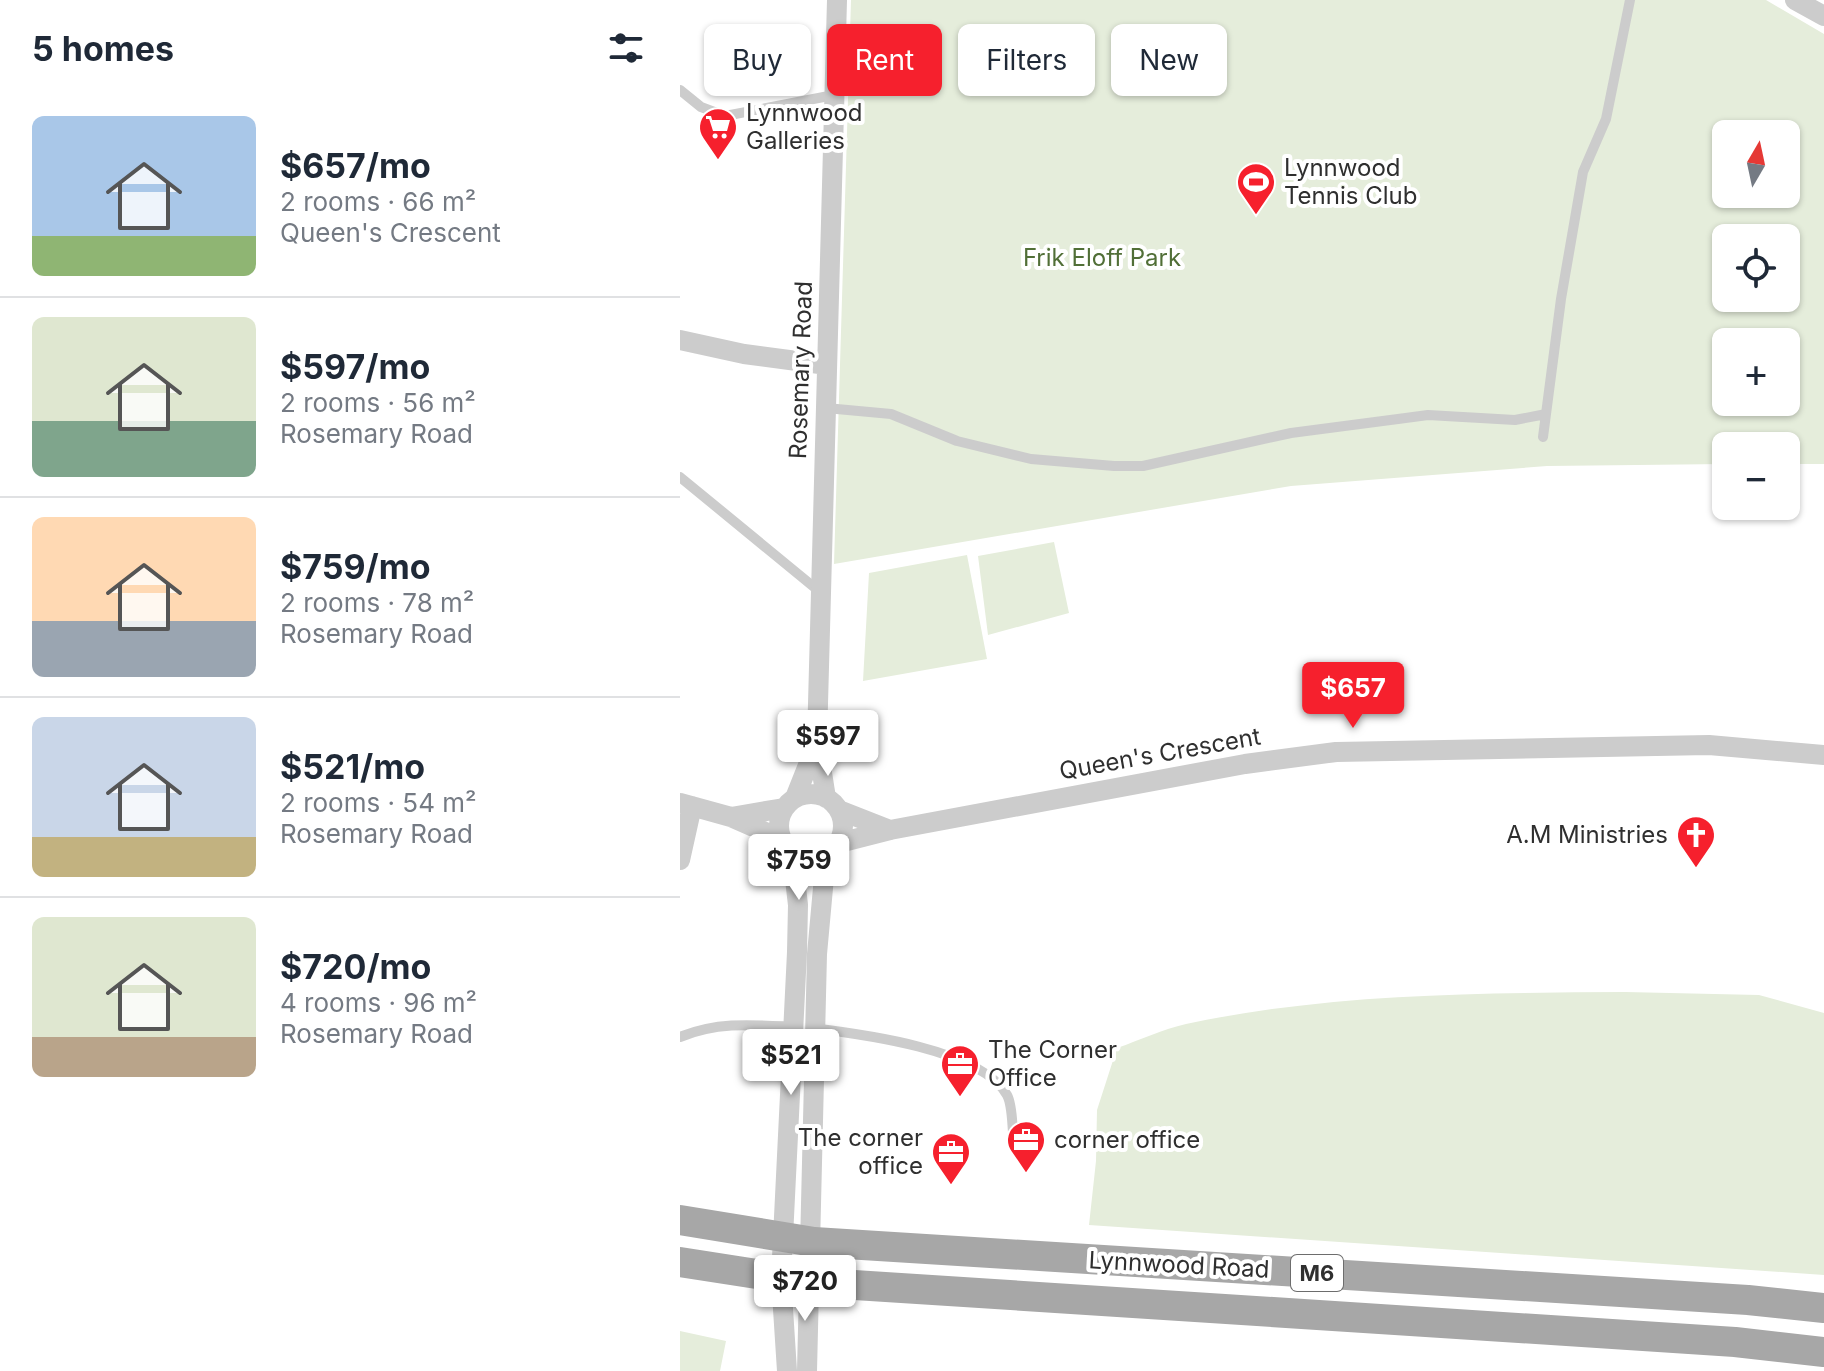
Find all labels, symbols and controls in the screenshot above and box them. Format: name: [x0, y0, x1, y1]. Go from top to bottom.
chip: Buy: [704, 24, 811, 96]
chip: Rent: [827, 24, 942, 96]
chip: Filters: [958, 24, 1095, 96]
chip: New: [1111, 24, 1227, 96]
icon: filters: [604, 26, 648, 70]
text: 5 homes: [32, 28, 174, 69]
place label: Lynnwood Galleries: [746, 98, 862, 155]
supermarket icon: Lynnwood Galleries: [697, 106, 739, 161]
north arrow: [1712, 120, 1800, 208]
map controls: [1712, 120, 1800, 520]
text: $657/mo: [280, 145, 431, 186]
icon: home: [96, 148, 192, 244]
place label: Lynnwood Tennis Club: [1284, 153, 1417, 210]
sports icon: Lynnwood Tennis Club: [1235, 161, 1277, 216]
text: 2 rooms · 66 m²: [280, 186, 476, 217]
text: Queen's Crescent: [280, 217, 501, 248]
button: locate: [1712, 224, 1800, 312]
park label: Frik Eloff Park: [1023, 243, 1181, 272]
street label: Rosemary Road: [783, 280, 818, 460]
button: +: [1712, 328, 1800, 416]
text: $597/mo: [280, 346, 430, 387]
icon: home: [96, 349, 192, 445]
text: 2 rooms · 56 m²: [280, 387, 476, 418]
text: Rosemary Road: [280, 418, 473, 449]
button: −: [1712, 432, 1800, 520]
text: $759/mo: [280, 546, 431, 587]
icon: home: [96, 549, 192, 645]
text: 2 rooms · 78 m²: [280, 587, 474, 618]
text: Rosemary Road: [280, 618, 473, 649]
pin: $657: [1306, 662, 1400, 730]
text: $657: [1320, 672, 1386, 703]
pin: $597: [781, 710, 875, 778]
text: $597: [795, 720, 861, 751]
street label: Queen's Crescent: [1057, 722, 1263, 785]
text: $521/mo: [280, 746, 425, 787]
icon: home: [96, 749, 192, 845]
text: 2 rooms · 54 m²: [280, 787, 477, 818]
church icon: A.M Ministries: [1675, 814, 1717, 869]
text: Rosemary Road: [280, 818, 473, 849]
place label: A.M Ministries: [1506, 820, 1668, 849]
pin: $759: [752, 834, 846, 902]
text: $759: [766, 844, 832, 875]
text: $720/mo: [280, 946, 431, 987]
icon: home: [96, 949, 192, 1045]
text: 4 rooms · 96 m²: [280, 987, 477, 1018]
text: Rosemary Road: [280, 1018, 473, 1049]
pin: $521: [744, 1029, 838, 1097]
place label: The Corner Office: [988, 1035, 1117, 1092]
text: $521: [760, 1039, 822, 1070]
office icon: The Corner Office: [939, 1043, 981, 1098]
office icon: corner office: [1005, 1119, 1047, 1174]
place label: The corner office: [798, 1123, 923, 1180]
place label: corner office: [1054, 1125, 1200, 1154]
office icon: The corner office: [930, 1131, 972, 1186]
street label: Lynnwood Road: [1088, 1245, 1270, 1284]
pin: $720: [758, 1255, 852, 1323]
road number: M6: [1291, 1255, 1343, 1291]
text: $720: [772, 1265, 838, 1296]

